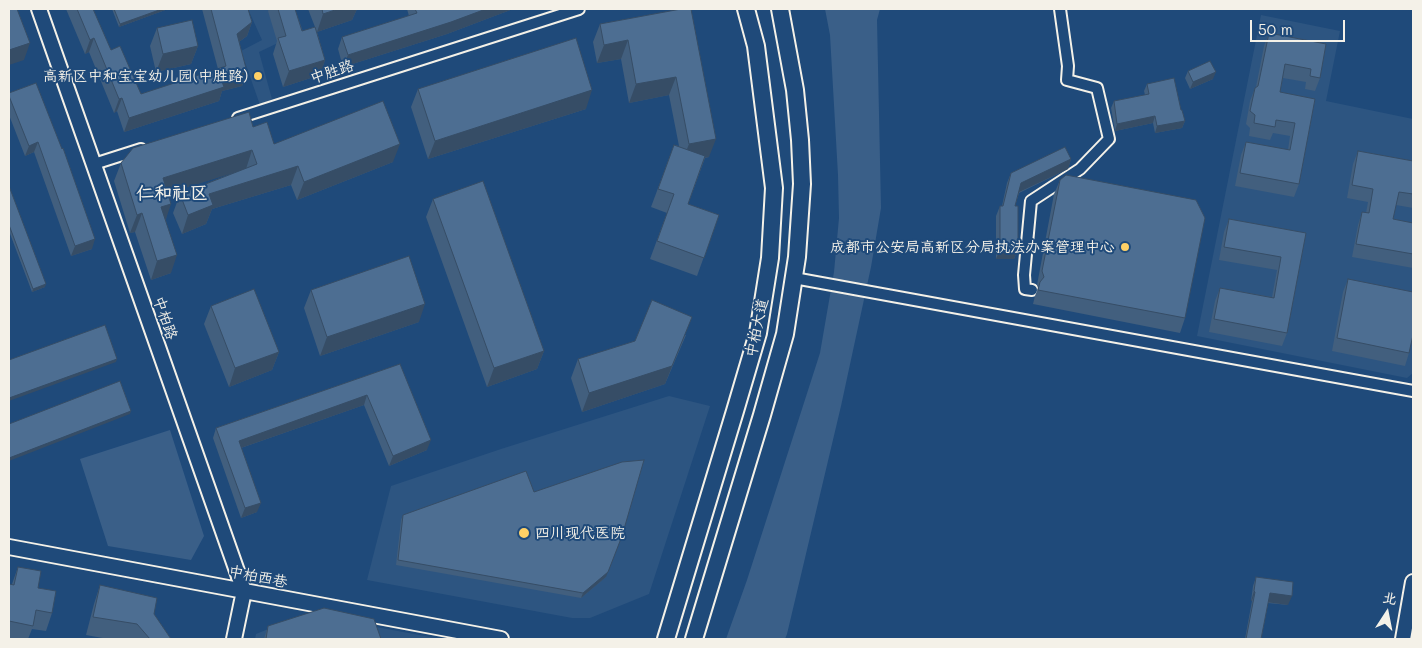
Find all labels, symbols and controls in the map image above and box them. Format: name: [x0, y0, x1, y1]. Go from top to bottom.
scale bar: [1252, 10, 1347, 42]
text: 50 m: [1258, 19, 1293, 39]
street label: 中胜路: [308, 56, 356, 88]
place label: 高新区中和宝宝幼儿园(中胜路): [43, 67, 248, 85]
marker: 高新区中和宝宝幼儿园(中胜路): [252, 70, 264, 82]
district label: 仁和社区: [136, 182, 208, 204]
place label: 成都市公安局高新区分局执法办案管理中心: [830, 238, 1115, 256]
marker: 成都市公安局高新区分局执法办案管理中心: [1119, 241, 1131, 253]
street label: 中柏路: [149, 294, 181, 342]
street label: 中柏大道: [742, 297, 772, 359]
place label: 四川现代医院: [535, 524, 625, 542]
marker: 四川现代医院: [517, 526, 531, 540]
street label: 中柏西巷: [227, 562, 289, 592]
text: 北: [1381, 587, 1399, 608]
north arrow: [1362, 588, 1412, 638]

